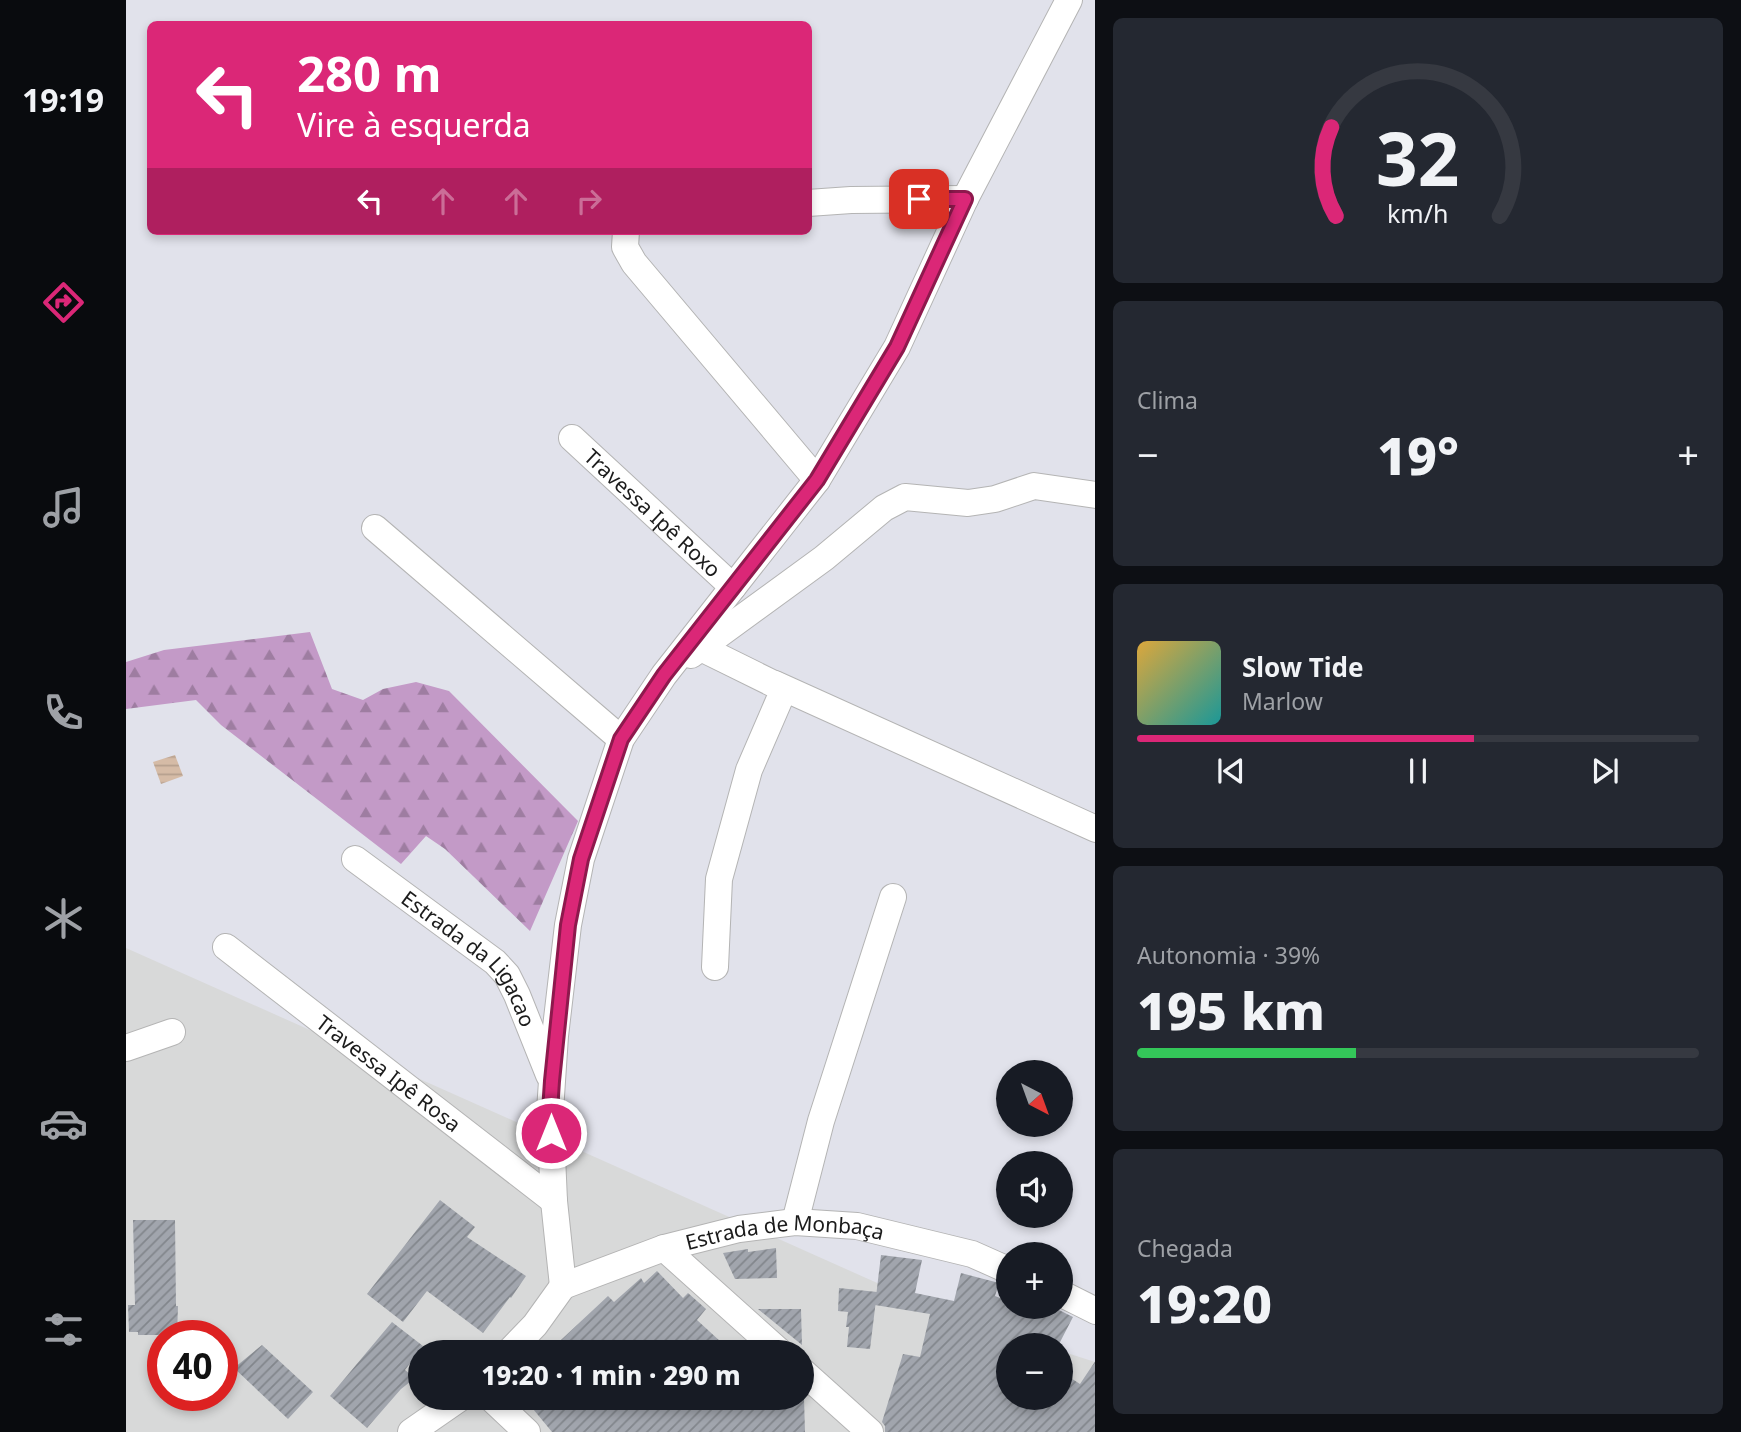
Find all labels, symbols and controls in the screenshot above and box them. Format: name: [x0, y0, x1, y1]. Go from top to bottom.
text: 280 m: [297, 40, 442, 106]
icon: left: [182, 49, 273, 140]
text: 19:19: [22, 78, 104, 121]
text: Vire à esquerda: [297, 103, 531, 146]
text: 32: [1376, 109, 1460, 208]
pin: [889, 169, 949, 229]
icon: arrive: [900, 180, 938, 218]
icon: left: [351, 182, 389, 220]
icon: ahead: [424, 182, 462, 220]
icon: ahead: [497, 182, 535, 220]
icon: right: [570, 182, 608, 220]
text: km/h: [1387, 196, 1449, 230]
icon: directions: [39, 278, 88, 327]
text: Clima: [1137, 384, 1198, 416]
text: 19°: [1377, 419, 1459, 490]
text: −: [1137, 428, 1159, 480]
text: +: [1677, 428, 1699, 480]
street label: Travessa Ipê Roxo: [578, 442, 727, 583]
icon: music: [39, 483, 88, 532]
text: Slow Tide: [1242, 649, 1364, 685]
text: Marlow: [1242, 685, 1323, 717]
icon: phone: [39, 688, 88, 737]
icon: previous: [1212, 752, 1250, 790]
icon: pause: [1399, 752, 1437, 790]
icon: next: [1586, 752, 1624, 790]
street label: Estrada da Ligacao: [396, 884, 542, 1031]
icon: climate: [39, 894, 88, 943]
text: Autonomia · 39%: [1137, 939, 1320, 971]
text: 195 km: [1137, 974, 1325, 1045]
street label: Travessa Ipê Rosa: [311, 1008, 467, 1138]
north arrow: [996, 1060, 1073, 1138]
map controls: [996, 1060, 1073, 1410]
position arrow: [514, 1096, 588, 1170]
icon: car: [39, 1099, 88, 1148]
button: sound: [996, 1151, 1073, 1228]
street label: Estrada de Monbaça: [682, 1208, 887, 1256]
text: Chegada: [1137, 1232, 1233, 1264]
button: +: [996, 1242, 1073, 1319]
text: 19:20: [1137, 1267, 1272, 1338]
icon: filters: [39, 1305, 88, 1354]
speed limit sign: 40: [147, 1320, 238, 1411]
button: −: [996, 1333, 1073, 1410]
text: 19:20 · 1 min · 290 m: [481, 1357, 741, 1393]

